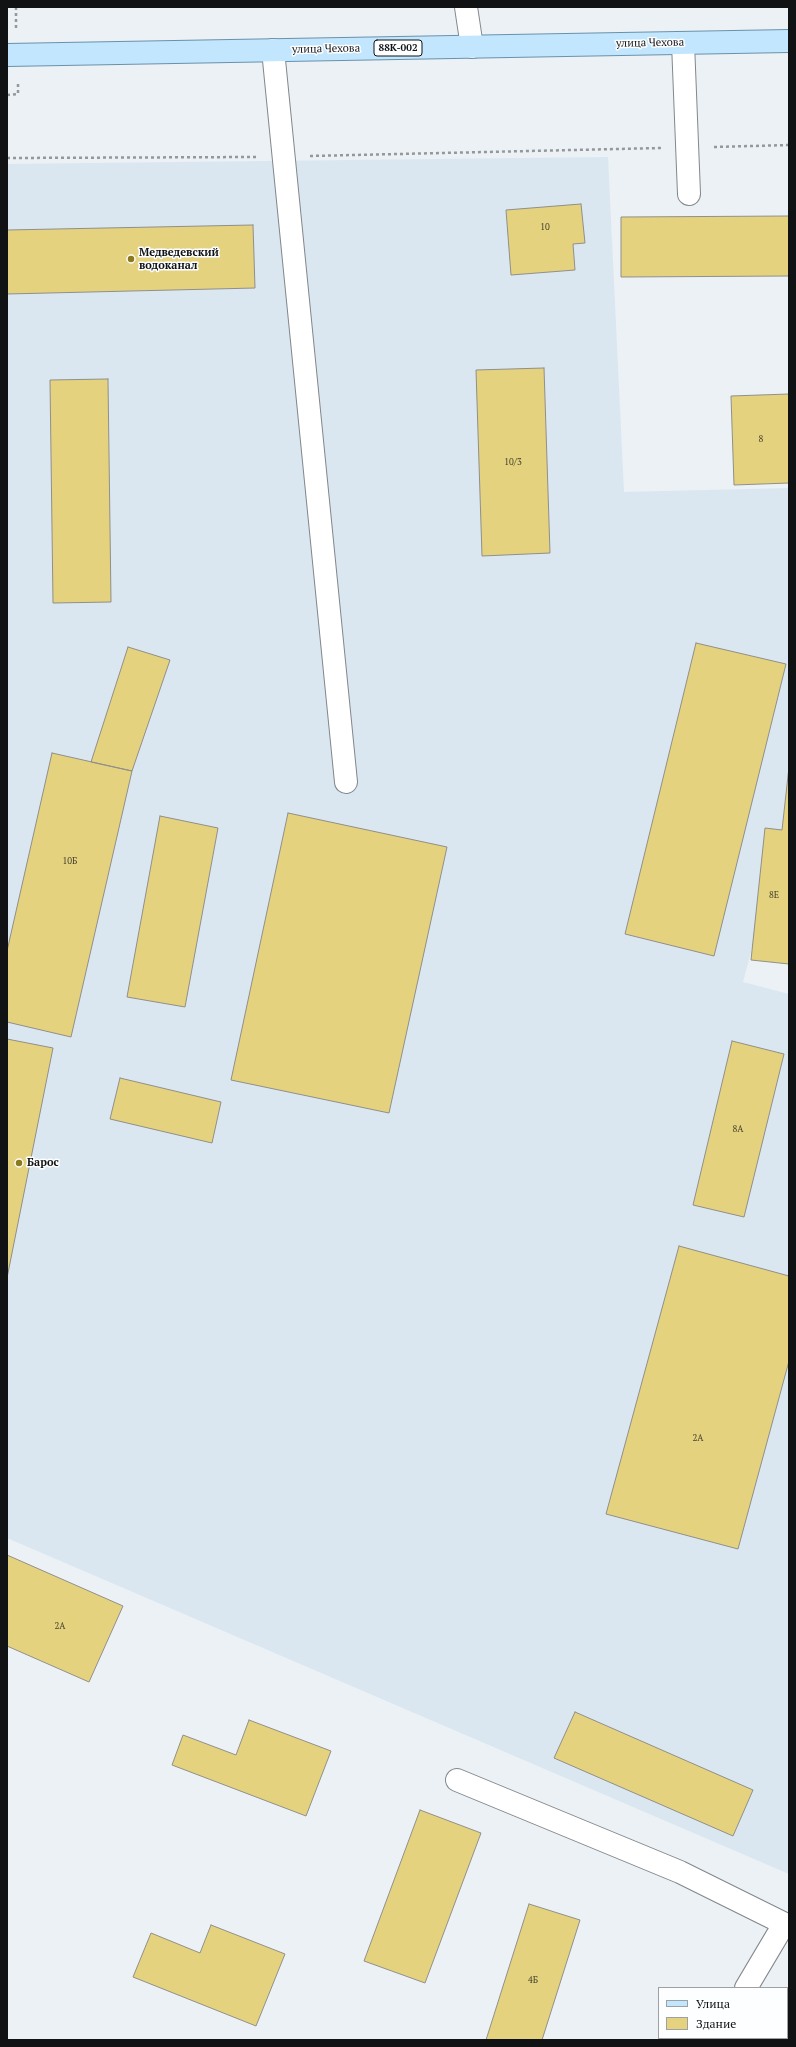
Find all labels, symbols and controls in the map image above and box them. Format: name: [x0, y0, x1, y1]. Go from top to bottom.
street label: улица Чехова: [616, 36, 684, 50]
road number: 88К-002: [374, 40, 422, 56]
street label: улица Чехова: [292, 42, 360, 56]
house number: 10: [540, 222, 550, 232]
place label: Медведевский водоканал: [139, 246, 219, 272]
marker: Медведевский водоканал: [126, 254, 136, 264]
house number: 8: [759, 434, 763, 444]
house number: 10/3: [504, 457, 522, 467]
house number: 10Б: [63, 856, 77, 866]
house number: 8Е: [769, 890, 779, 900]
house number: 8А: [733, 1124, 743, 1134]
place label: Барос: [27, 1156, 59, 1170]
marker: Барос: [14, 1158, 24, 1168]
house number: 2А: [693, 1433, 703, 1443]
house number: 2А: [55, 1621, 65, 1631]
house number: 4Б: [528, 1975, 538, 1985]
legend: [658, 1987, 788, 2039]
text: Улица: [696, 1996, 730, 2011]
text: Здание: [696, 2016, 736, 2031]

